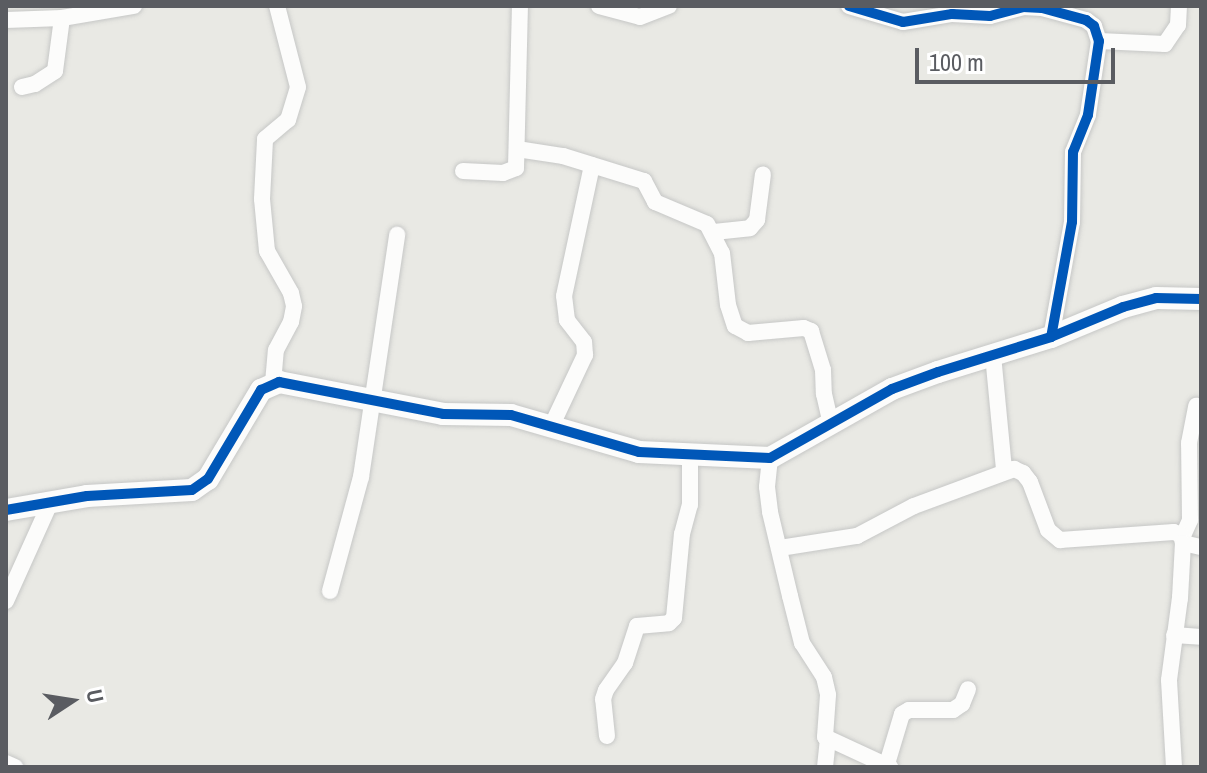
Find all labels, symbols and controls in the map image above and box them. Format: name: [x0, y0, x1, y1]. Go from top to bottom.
scale bar: [919, 32, 1119, 82]
text: 100 m: [929, 46, 984, 78]
north arrow: [32, 661, 112, 741]
text: U: [79, 687, 112, 706]

